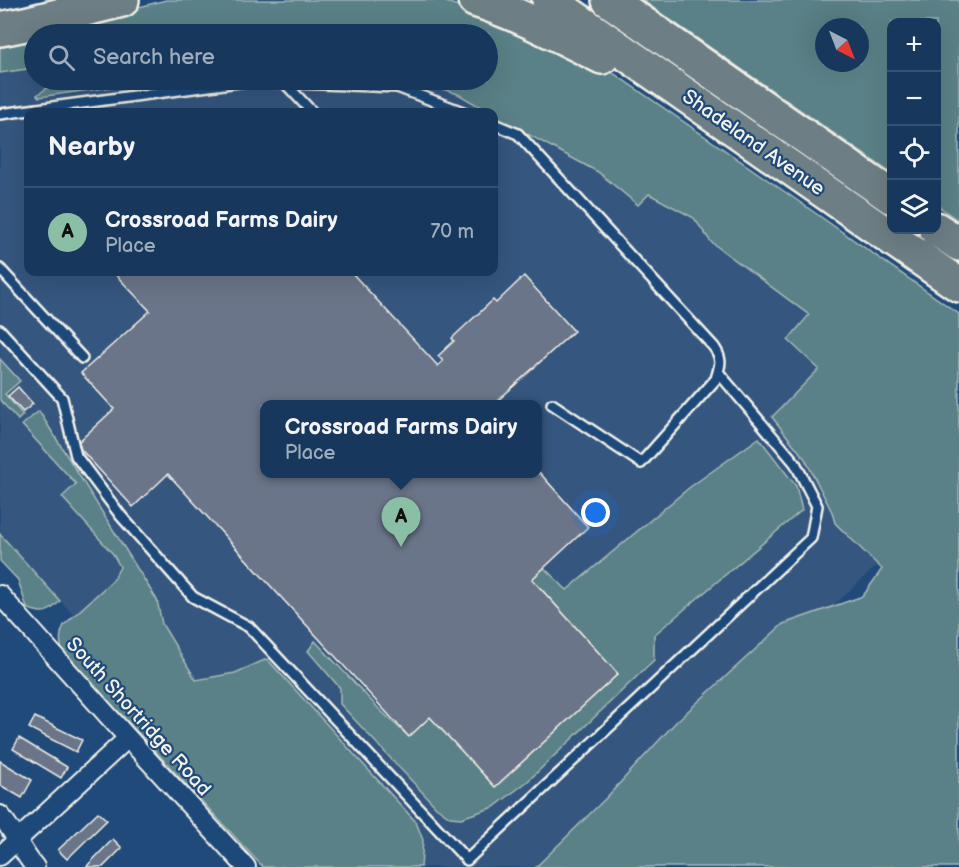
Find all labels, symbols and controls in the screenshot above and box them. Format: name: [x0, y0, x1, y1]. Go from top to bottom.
north arrow: [815, 18, 869, 72]
map controls: [887, 18, 941, 234]
button: +: [887, 18, 941, 72]
search box: [24, 24, 498, 90]
icon: search: [45, 41, 78, 74]
text: Search here: [93, 44, 215, 71]
button: −: [887, 72, 941, 126]
street label: Shadeland Avenue: [677, 85, 830, 201]
button: locate: [887, 126, 941, 180]
text: Nearby: [48, 132, 135, 163]
button: layers: [887, 180, 941, 234]
text: Crossroad Farms Dairy: [105, 207, 338, 234]
text: A: [61, 220, 74, 244]
text: 70 m: [430, 220, 474, 244]
text: Place: [105, 234, 156, 258]
popup: [260, 400, 542, 478]
text: Crossroad Farms Dairy: [285, 414, 517, 441]
text: Place: [285, 441, 335, 465]
pin: A: [382, 498, 420, 547]
your location: [581, 498, 610, 527]
street label: South Shortridge Road: [61, 632, 216, 801]

